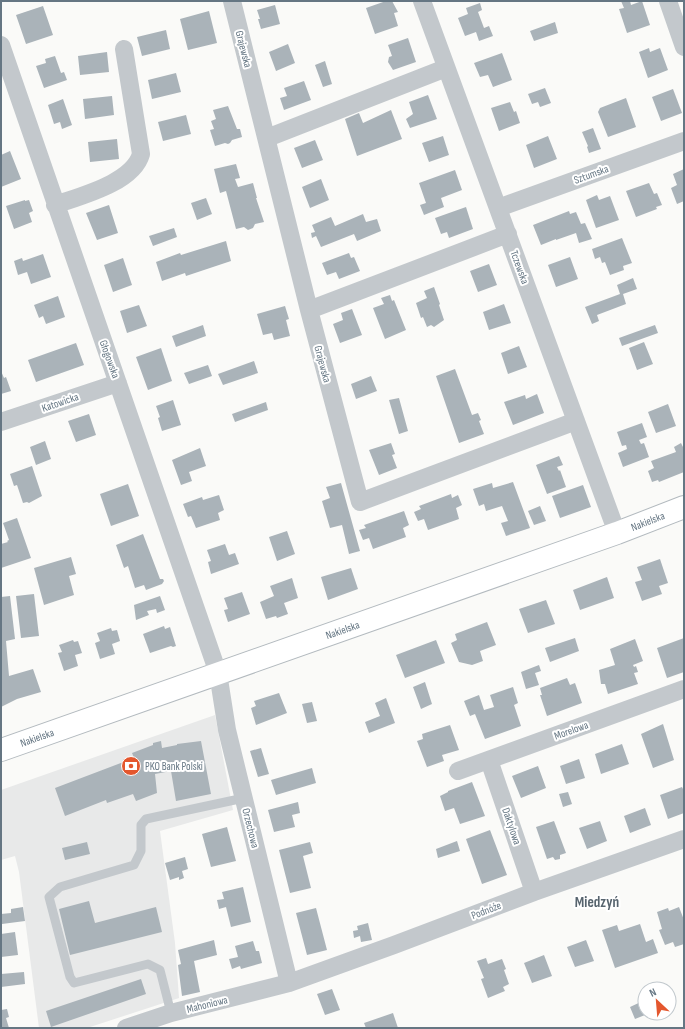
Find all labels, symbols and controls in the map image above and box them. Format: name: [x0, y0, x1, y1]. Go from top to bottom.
street label: Grajewska: [233, 29, 254, 69]
street label: Sztumska: [572, 162, 610, 187]
street label: Tczewska: [507, 249, 532, 286]
street label: Głogowska: [97, 338, 122, 380]
street label: Grajewska: [311, 344, 334, 384]
street label: Katowicka: [40, 390, 80, 415]
street label: Nakielska: [629, 509, 667, 534]
street label: Nakielska: [324, 618, 361, 642]
street label: Morelowa: [552, 718, 590, 743]
street label: Nakielska: [18, 726, 56, 750]
bank icon: PKO Bank Polski: [120, 755, 142, 777]
place label: PKO Bank Polski: [145, 760, 203, 773]
street label: Daktylowa: [499, 806, 524, 846]
street label: Orzechowa: [239, 807, 262, 849]
district label: Miedzyń: [575, 893, 619, 912]
street label: Podnóże: [469, 899, 503, 922]
north arrow: [637, 981, 677, 1021]
text: N: [647, 985, 658, 1000]
street label: Mahoniowa: [185, 993, 229, 1016]

